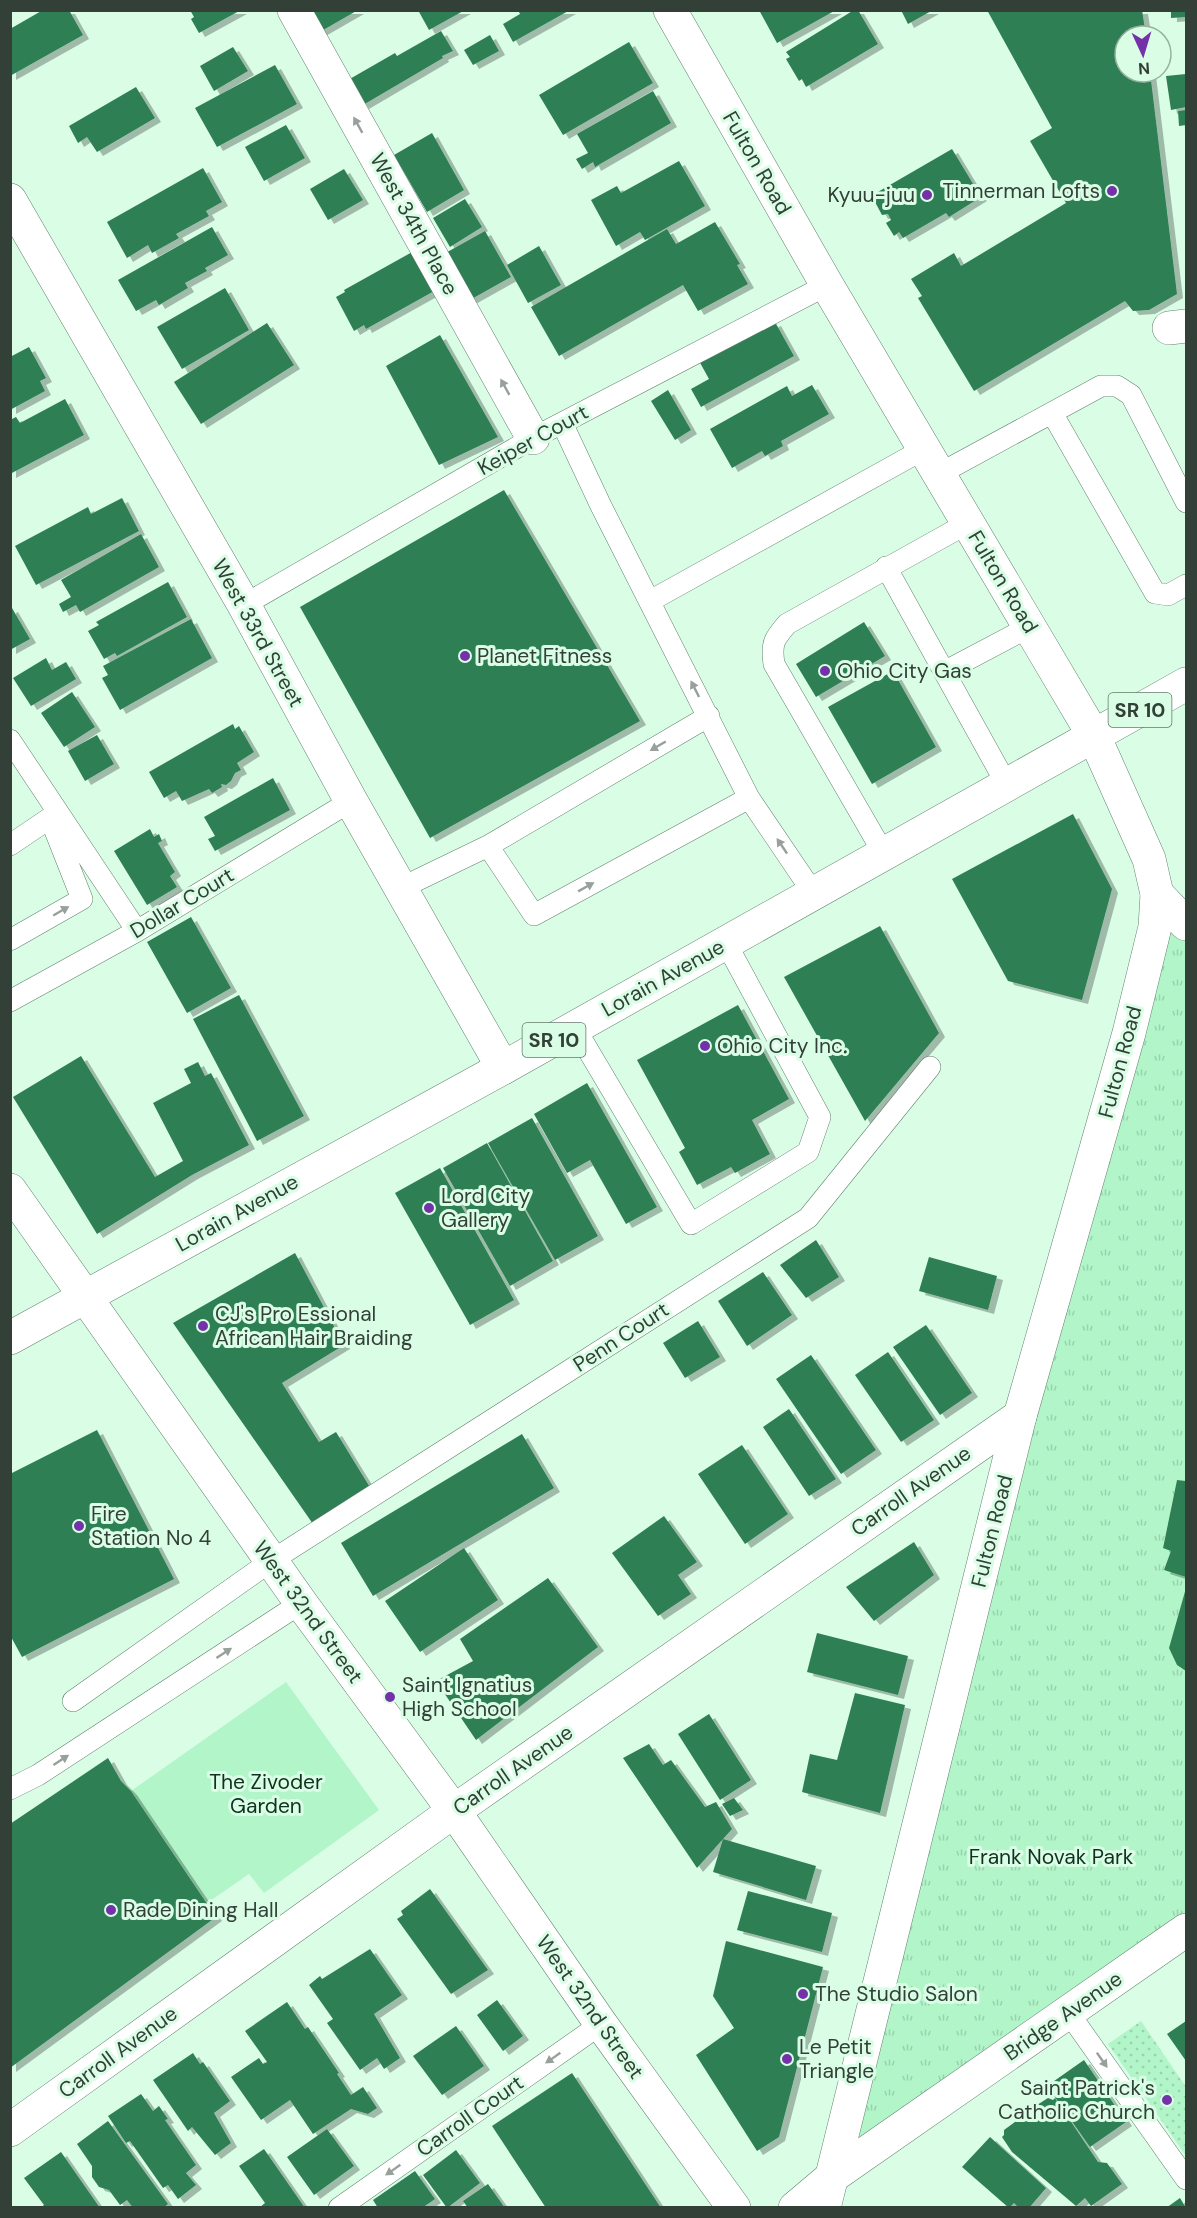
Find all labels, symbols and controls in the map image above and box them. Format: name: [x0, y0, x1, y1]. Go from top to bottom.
north arrow: [1113, 24, 1173, 84]
text: N: [1137, 58, 1151, 79]
street label: Fulton Road: [716, 106, 798, 220]
one-way arrow: [353, 117, 363, 134]
street label: West 34th Place: [363, 148, 465, 300]
place label: Tinnerman Lofts: [943, 177, 1100, 205]
place label: Kyuu-juu: [828, 181, 915, 209]
marker: Tinnerman Lofts: [1105, 184, 1119, 198]
marker: Kyuu-juu: [920, 188, 934, 202]
one-way arrow: [500, 378, 510, 395]
street label: Keiper Court: [473, 398, 593, 482]
street label: Fulton Road: [961, 526, 1045, 638]
street label: West 33rd Street: [206, 554, 310, 712]
place label: Planet Fitness: [477, 642, 612, 670]
marker: Planet Fitness: [458, 649, 472, 663]
place label: Ohio City Gas: [837, 657, 972, 685]
marker: Ohio City Gas: [818, 664, 832, 678]
one-way arrow: [690, 681, 699, 698]
road number: SR 10: [1108, 693, 1172, 727]
one-way arrow: [649, 741, 666, 751]
one-way arrow: [776, 838, 788, 854]
street label: Dollar Court: [125, 861, 239, 945]
one-way arrow: [578, 882, 595, 892]
one-way arrow: [53, 906, 70, 916]
street label: Lorain Avenue: [597, 933, 729, 1023]
street label: Fulton Road: [1092, 1003, 1148, 1121]
road number: SR 10: [522, 1023, 586, 1057]
place label: Ohio City Inc.: [717, 1032, 847, 1060]
marker: Ohio City Inc.: [698, 1039, 712, 1053]
street label: Lorain Avenue: [171, 1168, 303, 1258]
place label: Lord City Gallery: [441, 1182, 531, 1234]
marker: Lord City Gallery: [422, 1201, 436, 1215]
street label: Penn Court: [568, 1296, 674, 1378]
place label: CJ's Pro Essional African Hair Braiding: [215, 1300, 413, 1352]
marker: CJ's Pro Essional African Hair Braiding: [196, 1319, 210, 1333]
street label: Carroll Avenue: [845, 1439, 977, 1543]
street label: Fulton Road: [965, 1472, 1019, 1590]
place label: Fire Station No 4: [91, 1500, 211, 1552]
marker: Fire Station No 4: [72, 1519, 86, 1533]
street label: West 32nd Street: [247, 1535, 369, 1689]
one-way arrow: [216, 1647, 232, 1659]
place label: Saint Ignatius High School: [402, 1671, 532, 1723]
marker: Saint Ignatius High School: [383, 1690, 397, 1704]
street label: Carroll Avenue: [447, 1718, 579, 1822]
one-way arrow: [53, 1754, 69, 1765]
park label: The Zivoder Garden: [209, 1768, 323, 1820]
park label: Frank Novak Park: [969, 1843, 1134, 1871]
place label: Rade Dining Hall: [123, 1896, 278, 1924]
marker: Rade Dining Hall: [104, 1903, 118, 1917]
street label: West 32nd Street: [530, 1929, 650, 2085]
street label: Bridge Avenue: [998, 1965, 1128, 2067]
place label: The Studio Salon: [815, 1980, 978, 2008]
marker: The Studio Salon: [796, 1987, 810, 2001]
street label: Carroll Avenue: [53, 1999, 183, 2105]
place label: Le Petit Triangle: [799, 2033, 874, 2085]
one-way arrow: [1096, 2051, 1108, 2067]
one-way arrow: [545, 2052, 561, 2063]
marker: Le Petit Triangle: [780, 2052, 794, 2066]
street label: Carroll Court: [411, 2069, 529, 2163]
place label: Saint Patrick's Catholic Church: [998, 2074, 1155, 2126]
marker: Saint Patrick's Catholic Church: [1160, 2093, 1174, 2107]
one-way arrow: [386, 2164, 402, 2176]

